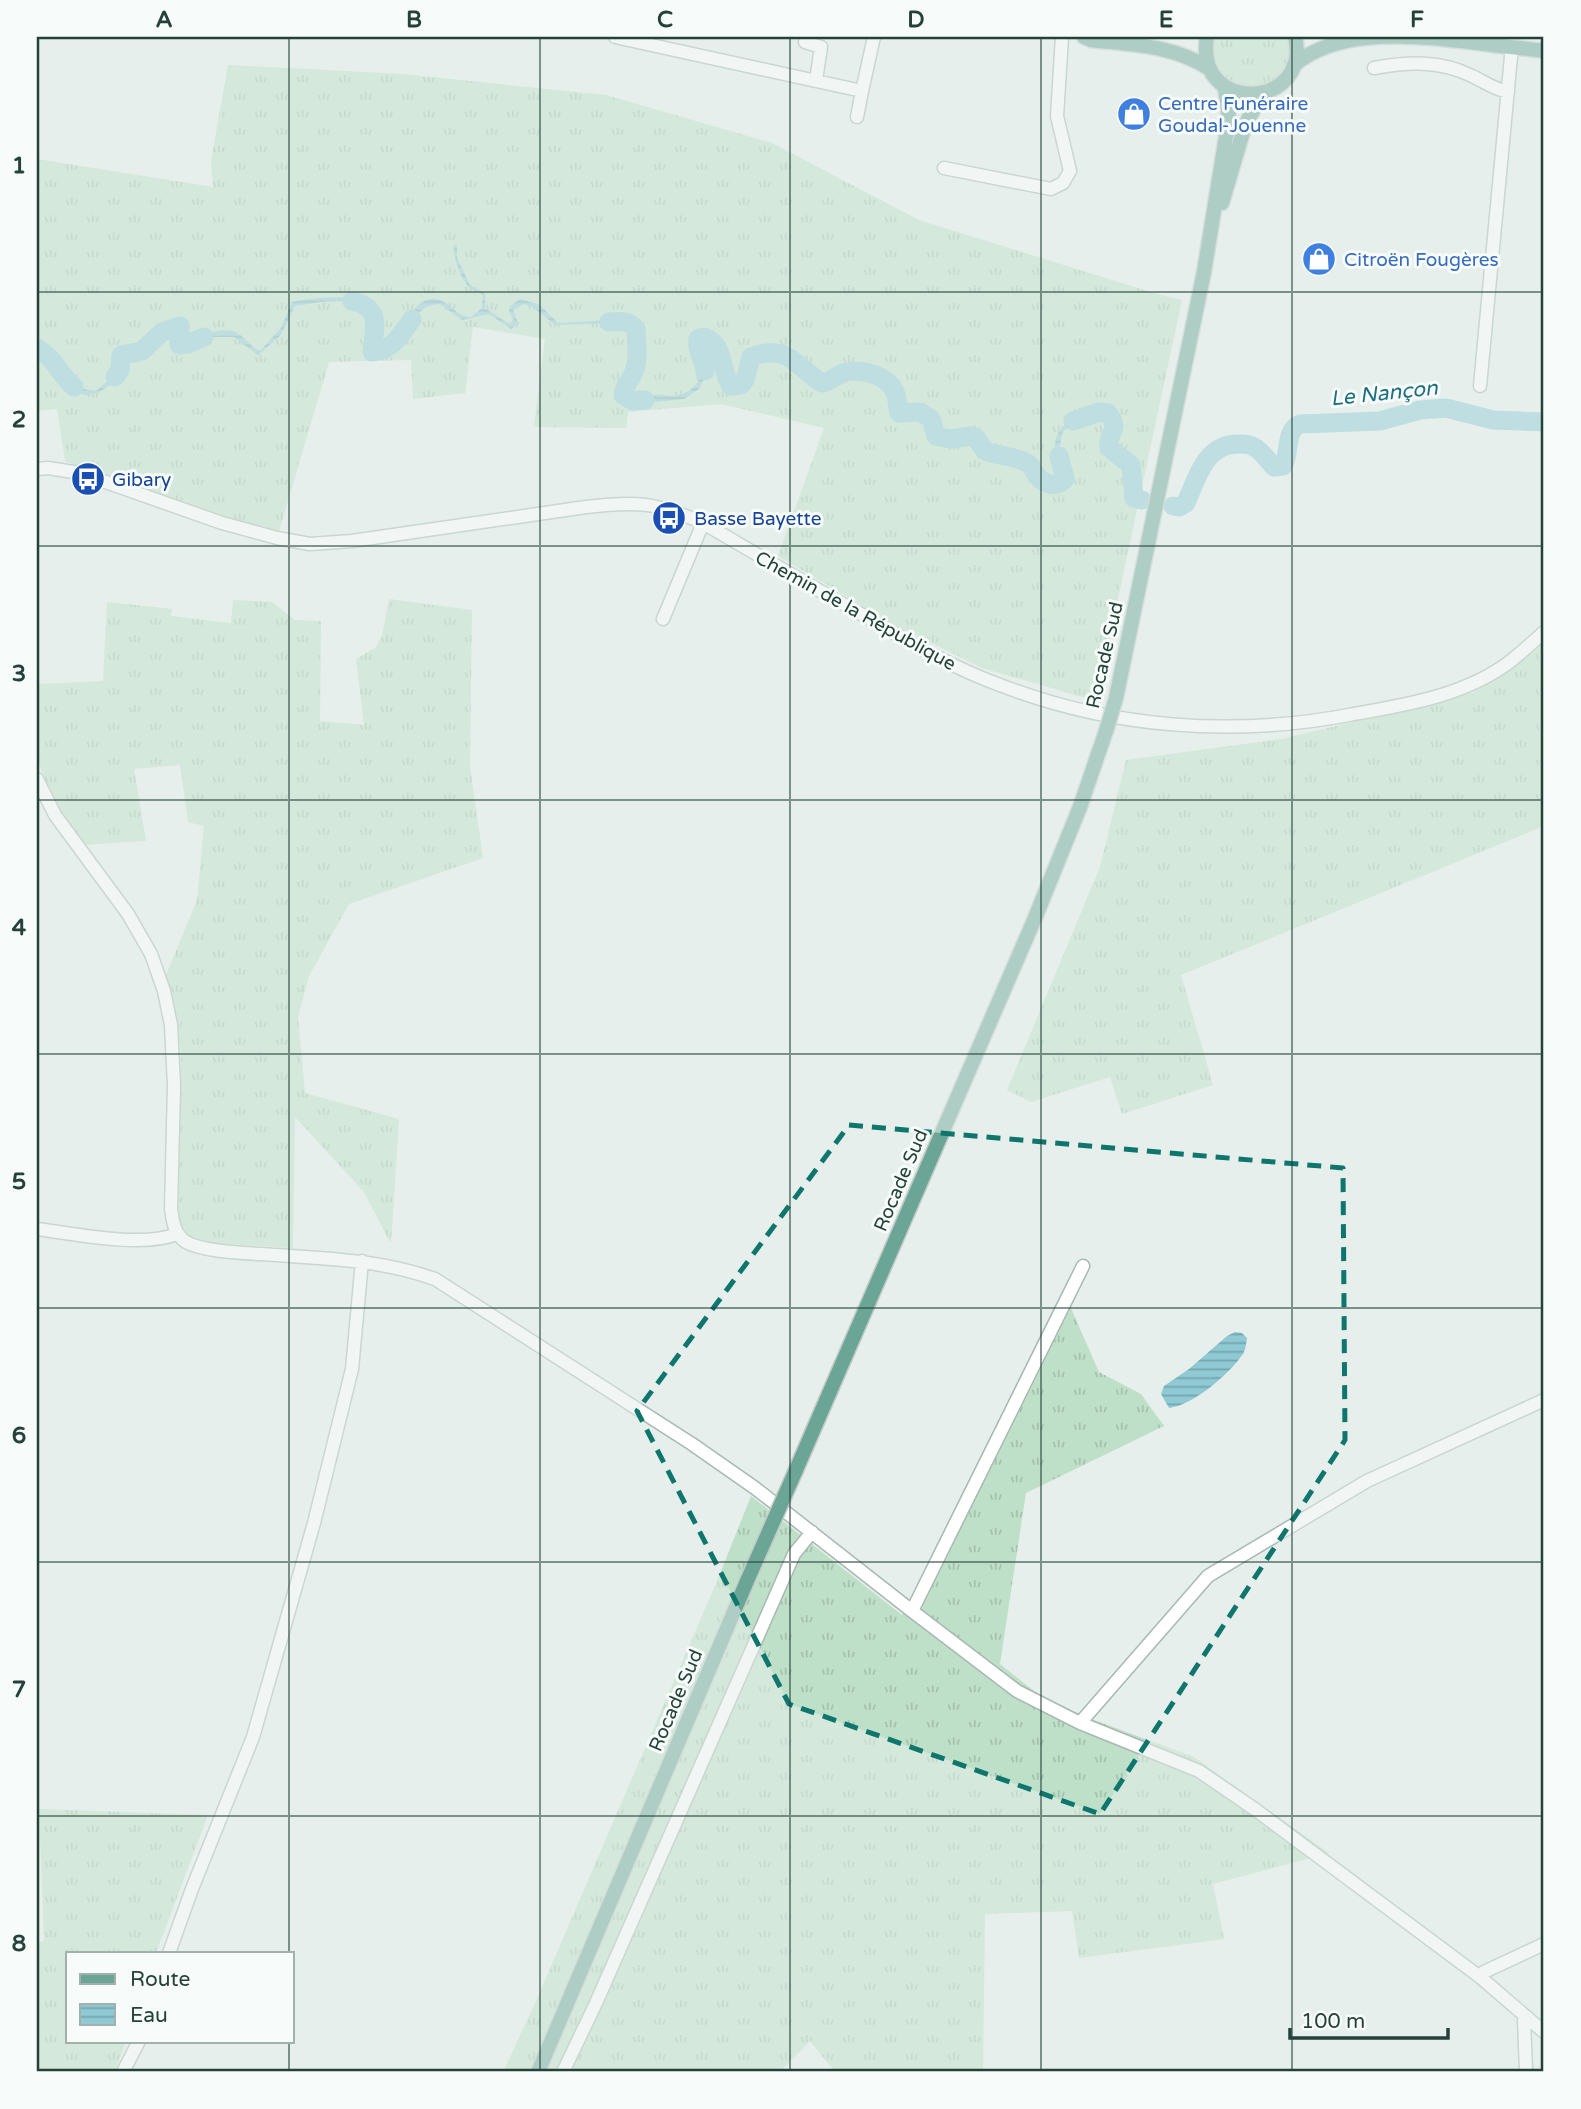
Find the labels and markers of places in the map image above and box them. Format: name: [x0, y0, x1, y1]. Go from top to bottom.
place label: Centre Funéraire Goudal-Jouenne: [1158, 93, 1308, 137]
shop icon: Centre Funéraire Goudal-Jouenne: [1115, 95, 1153, 133]
shop icon: Citroën Fougères: [1300, 240, 1338, 278]
place label: Citroën Fougères: [1344, 249, 1499, 271]
bus stop icon: Gibary: [69, 460, 107, 498]
place label: Gibary: [112, 469, 171, 491]
bus stop icon: Basse Bayette: [650, 499, 688, 537]
place label: Basse Bayette: [694, 508, 821, 530]

